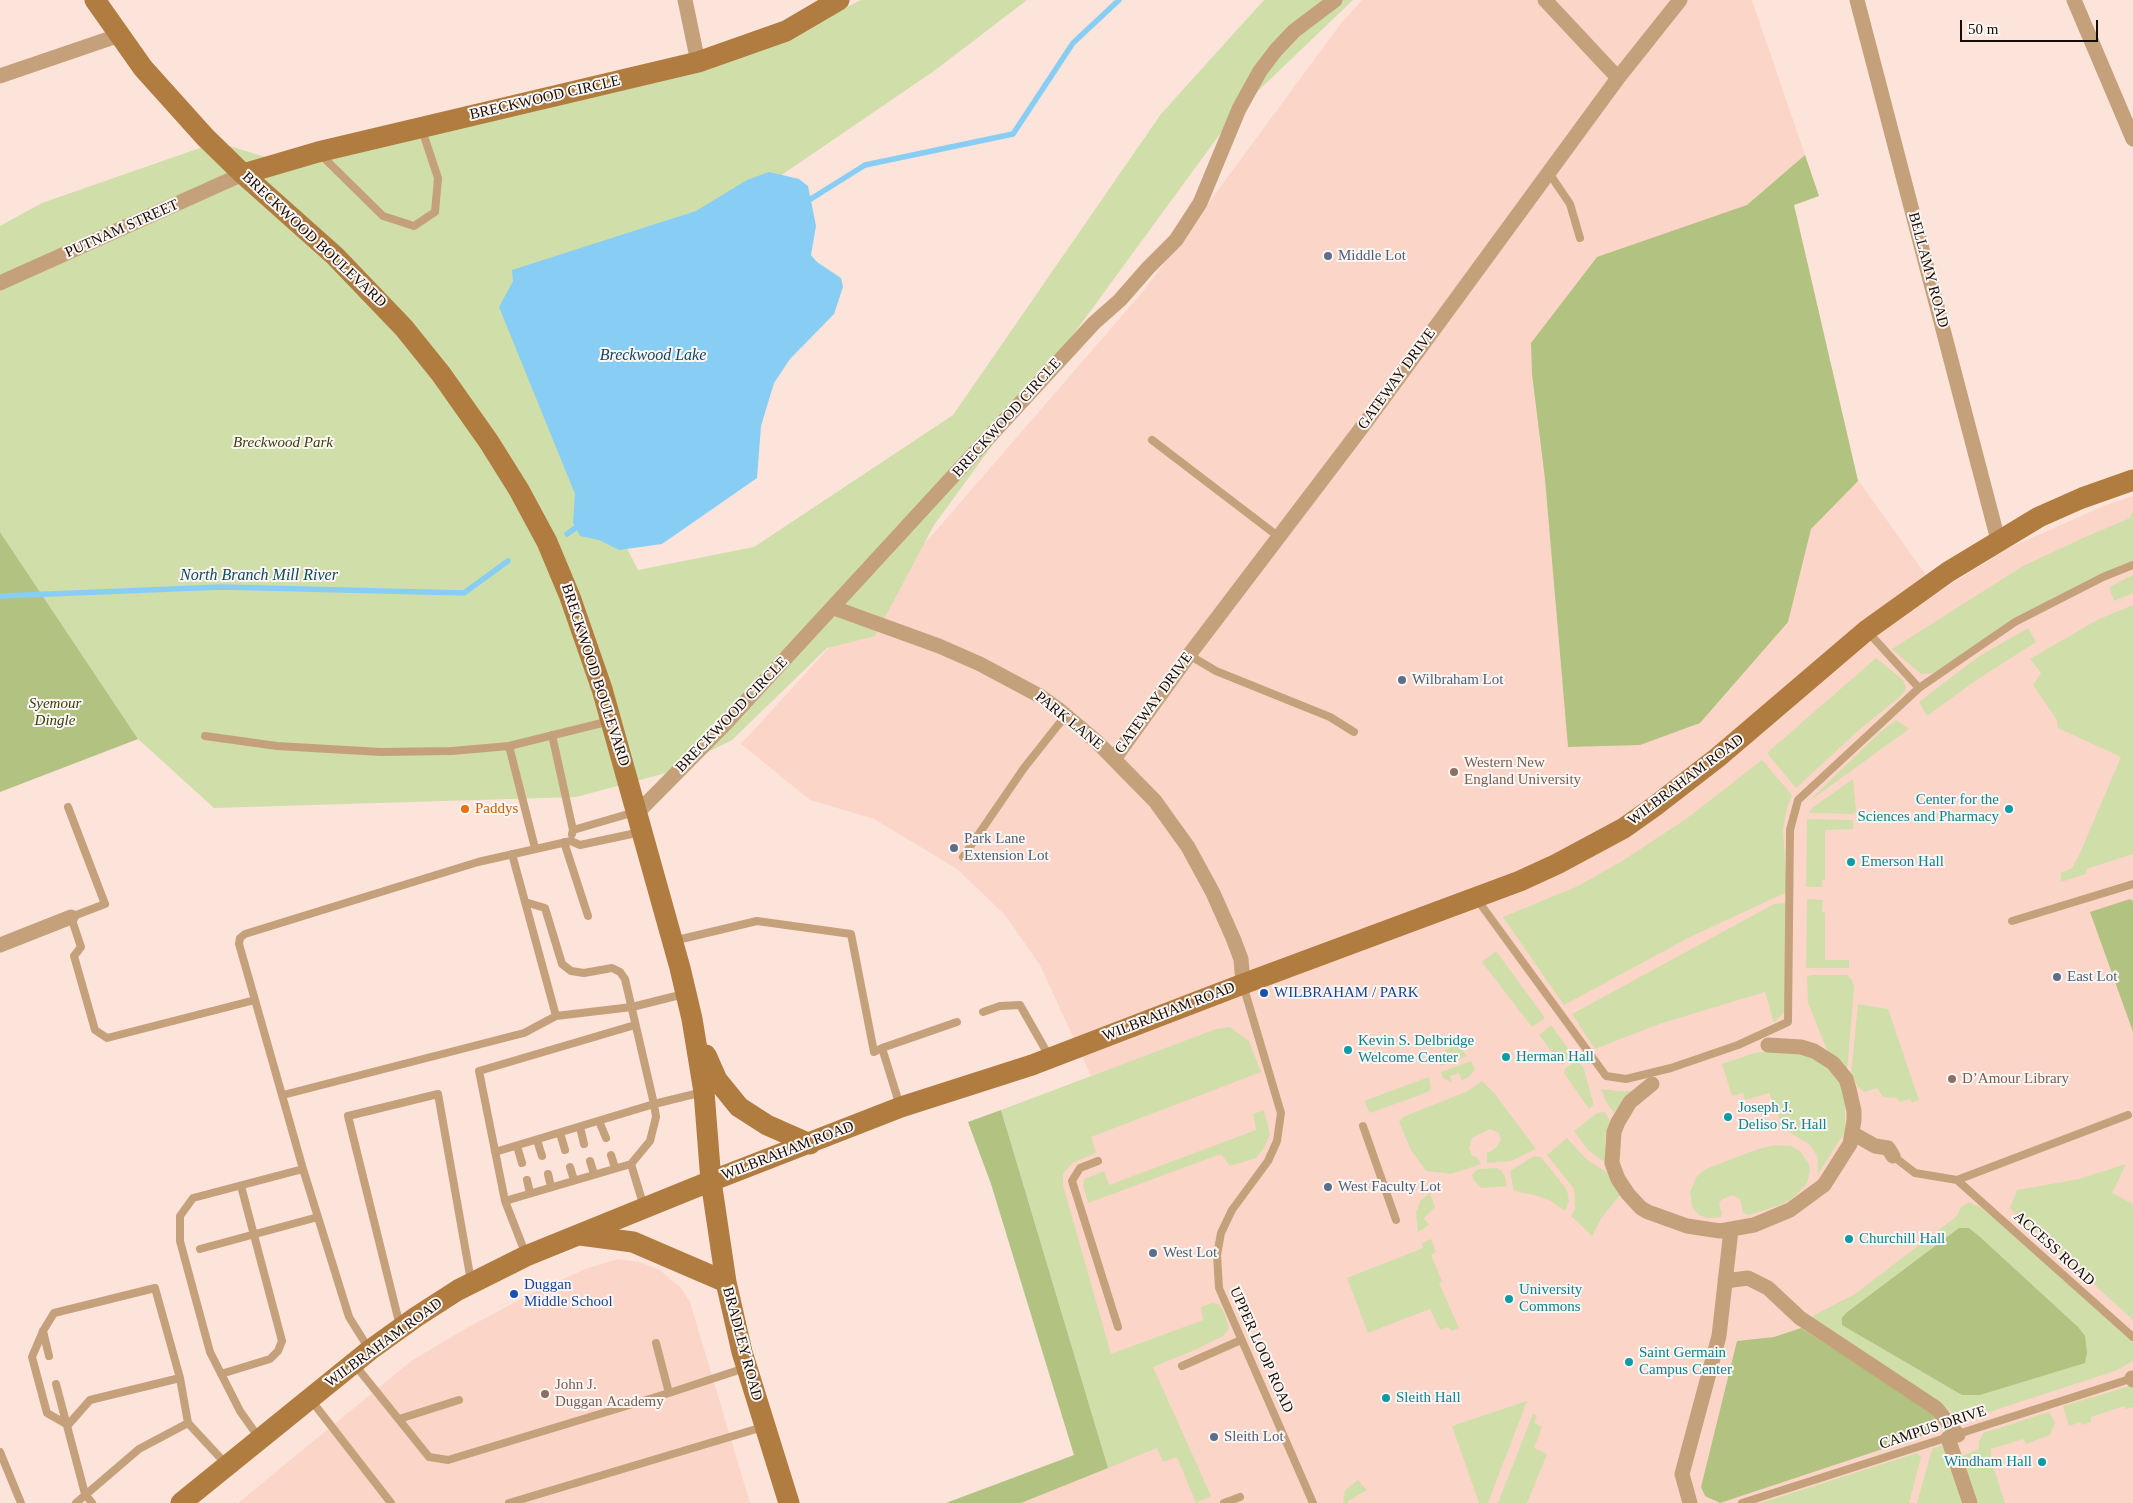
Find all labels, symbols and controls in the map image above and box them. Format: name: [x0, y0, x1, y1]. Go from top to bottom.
scale bar: [1963, 10, 2100, 42]
text: 50 m: [1968, 21, 1998, 37]
street label: BRECKWOOD CIRCLE: [468, 72, 622, 124]
street label: BRECKWOOD BOULEVARD: [238, 168, 390, 312]
street label: PUTNAM STREET: [63, 196, 181, 262]
street label: BELLAMY ROAD: [1904, 210, 1952, 330]
place label: Middle Lot: [1338, 247, 1406, 265]
marker: Middle Lot: [1322, 250, 1334, 262]
street label: GATEWAY DRIVE: [1354, 325, 1440, 433]
water label: Breckwood Lake: [600, 346, 706, 366]
street label: BRECKWOOD CIRCLE: [949, 355, 1065, 481]
park label: Breckwood Park: [233, 434, 333, 452]
water label: North Branch Mill River: [180, 566, 338, 586]
street label: BRECKWOOD BOULEVARD: [557, 581, 633, 769]
street label: GATEWAY DRIVE: [1111, 649, 1197, 757]
street label: BRECKWOOD CIRCLE: [672, 653, 792, 777]
place label: Wilbraham Lot: [1412, 671, 1503, 689]
marker: Wilbraham Lot: [1396, 674, 1408, 686]
street label: PARK LANE: [1031, 688, 1107, 754]
park label: Syemour Dingle: [29, 695, 81, 730]
street label: WILBRAHAM ROAD: [1625, 731, 1747, 829]
place label: Western New England University: [1464, 754, 1581, 789]
marker: Western New England University: [1448, 766, 1460, 778]
place label: Center for the Sciences and Pharmacy: [1857, 791, 1999, 826]
place label: Paddys: [475, 800, 518, 818]
marker: Paddys: [459, 803, 471, 815]
marker: Center for the Sciences and Pharmacy: [2003, 803, 2015, 815]
place label: Park Lane Extension Lot: [964, 830, 1049, 865]
marker: Park Lane Extension Lot: [948, 842, 960, 854]
place label: Emerson Hall: [1861, 853, 1944, 871]
marker: Emerson Hall: [1845, 856, 1857, 868]
place label: East Lot: [2067, 968, 2117, 986]
marker: East Lot: [2051, 971, 2063, 983]
street label: WILBRAHAM ROAD: [1100, 978, 1238, 1046]
place label: WILBRAHAM / PARK: [1274, 984, 1418, 1002]
marker: WILBRAHAM / PARK: [1258, 987, 1270, 999]
place label: Kevin S. Delbridge Welcome Center: [1358, 1032, 1474, 1067]
marker: Kevin S. Delbridge Welcome Center: [1342, 1044, 1354, 1056]
place label: Herman Hall: [1516, 1048, 1594, 1066]
marker: Herman Hall: [1500, 1051, 1512, 1063]
place label: D’Amour Library: [1962, 1070, 2069, 1088]
marker: D’Amour Library: [1946, 1073, 1958, 1085]
place label: Joseph J. Deliso Sr. Hall: [1738, 1099, 1827, 1134]
marker: Joseph J. Deliso Sr. Hall: [1722, 1111, 1734, 1123]
street label: WILBRAHAM ROAD: [719, 1117, 857, 1185]
place label: West Faculty Lot: [1338, 1178, 1441, 1196]
marker: West Faculty Lot: [1322, 1181, 1334, 1193]
street label: ACCESS ROAD: [2010, 1208, 2098, 1290]
place label: Churchill Hall: [1859, 1230, 1945, 1248]
marker: Churchill Hall: [1843, 1233, 1855, 1245]
place label: West Lot: [1163, 1244, 1217, 1262]
marker: West Lot: [1147, 1247, 1159, 1259]
place label: Duggan Middle School: [524, 1276, 613, 1311]
place label: University Commons: [1519, 1281, 1582, 1316]
street label: UPPER LOOP ROAD: [1225, 1284, 1297, 1416]
street label: BRADLEY ROAD: [718, 1285, 766, 1403]
marker: Duggan Middle School: [508, 1288, 520, 1300]
marker: University Commons: [1503, 1293, 1515, 1305]
street label: WILBRAHAM ROAD: [322, 1294, 446, 1392]
place label: Saint Germain Campus Center: [1639, 1344, 1732, 1379]
marker: Saint Germain Campus Center: [1623, 1356, 1635, 1368]
place label: John J. Duggan Academy: [555, 1376, 664, 1411]
marker: John J. Duggan Academy: [539, 1388, 551, 1400]
place label: Sleith Hall: [1396, 1389, 1461, 1407]
marker: Sleith Hall: [1380, 1392, 1392, 1404]
street label: CAMPUS DRIVE: [1877, 1402, 1989, 1454]
place label: Sleith Lot: [1224, 1428, 1284, 1446]
marker: Sleith Lot: [1208, 1431, 1220, 1443]
place label: Windham Hall: [1944, 1453, 2032, 1471]
marker: Windham Hall: [2036, 1456, 2048, 1468]

